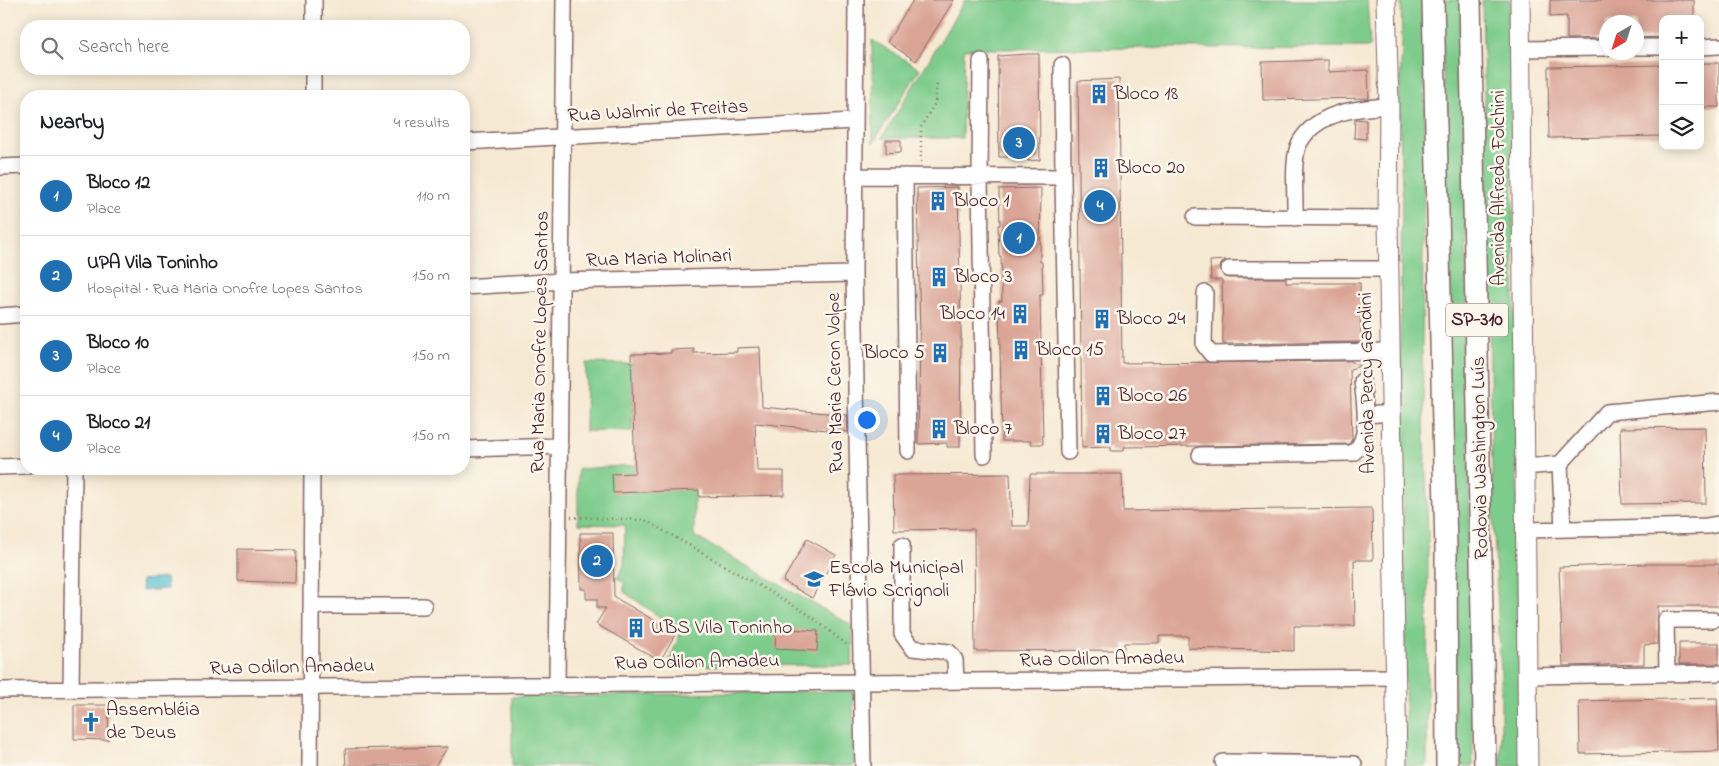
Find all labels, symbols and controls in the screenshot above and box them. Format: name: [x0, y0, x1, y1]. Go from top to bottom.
north arrow: [1599, 15, 1644, 60]
map controls: [1659, 15, 1704, 150]
button: +: [1659, 15, 1704, 60]
search box: [20, 20, 470, 75]
icon: search: [38, 34, 66, 62]
text: Search here: [78, 34, 169, 61]
button: −: [1659, 60, 1704, 105]
place label: Bloco 18: [1113, 80, 1178, 109]
building icon: Bloco 18: [1088, 83, 1110, 105]
street label: Avenida Alfredo Folchini: [1485, 90, 1514, 286]
street label: Rua Walmir de Freitas: [567, 93, 749, 131]
button: layers: [1659, 105, 1704, 150]
text: Nearby: [40, 108, 104, 138]
text: 4 results: [394, 111, 450, 135]
pin: 3: [1003, 124, 1035, 162]
place label: Bloco 20: [1115, 154, 1185, 183]
building icon: Bloco 20: [1090, 157, 1112, 179]
text: Bloco 12: [87, 170, 150, 197]
text: 1: [53, 184, 59, 208]
text: 110 m: [416, 184, 450, 208]
place label: Bloco 1: [952, 187, 1010, 216]
pin: 4: [1084, 187, 1116, 225]
building icon: Bloco 1: [927, 190, 949, 212]
text: Place: [87, 197, 121, 221]
street label: Rua Maria Onofre Lopes Santos: [524, 210, 558, 474]
pin: 1: [1003, 219, 1035, 257]
street label: Rua Maria Molinari: [585, 242, 733, 276]
text: UPA Vila Toninho: [87, 250, 218, 277]
place label: Bloco 3: [953, 263, 1013, 292]
text: 2: [52, 264, 60, 288]
text: 150 m: [412, 264, 450, 288]
building icon: Bloco 3: [928, 266, 950, 288]
text: Hospital · Rua Maria Onofre Lopes Santos: [87, 277, 363, 301]
street label: Rua Maria Ceron Volpe: [820, 292, 852, 474]
street label: Avenida Percy Gandini: [1352, 292, 1384, 474]
place label: Bloco 14: [939, 300, 1005, 329]
building icon: Bloco 14: [1009, 303, 1031, 325]
road number: SP-310: [1446, 304, 1508, 336]
place label: Bloco 24: [1116, 305, 1185, 334]
building icon: Bloco 24: [1091, 308, 1113, 330]
text: Bloco 10: [87, 330, 149, 357]
place label: Bloco 15: [1035, 336, 1104, 365]
place label: Bloco 5: [862, 339, 925, 368]
building icon: Bloco 15: [1010, 339, 1032, 361]
building icon: Bloco 5: [929, 342, 951, 364]
text: 3: [53, 344, 59, 368]
text: 150 m: [412, 344, 450, 368]
street label: Rodovia Washington Luís: [1465, 356, 1498, 560]
text: Place: [87, 357, 121, 381]
place label: Bloco 26: [1117, 382, 1187, 411]
building icon: Bloco 26: [1092, 385, 1114, 407]
your location: [854, 407, 880, 433]
text: Bloco 21: [87, 410, 150, 437]
place label: Bloco 7: [953, 415, 1013, 444]
building icon: Bloco 7: [928, 418, 950, 440]
place label: Bloco 27: [1117, 420, 1186, 449]
building icon: Bloco 27: [1092, 423, 1114, 445]
text: 4: [53, 424, 59, 448]
text: 150 m: [412, 424, 450, 448]
text: Place: [87, 437, 121, 461]
pin: 2: [581, 542, 613, 580]
place label: Escola Municipal Flávio Scrignoli: [828, 554, 964, 607]
school or university icon: Escola Municipal Flávio Scrignoli: [803, 568, 825, 590]
place label: UBS Vila Toninho: [651, 614, 792, 643]
building icon: UBS Vila Toninho: [625, 617, 647, 639]
street label: Rua Odilon Amadeu: [1019, 644, 1185, 676]
street label: Rua Odilon Amadeu: [614, 647, 780, 679]
street label: Rua Odilon Amadeu: [209, 652, 375, 684]
place label: Assembléia de Deus: [106, 696, 200, 748]
church icon: Assembléia de Deus: [80, 711, 102, 733]

